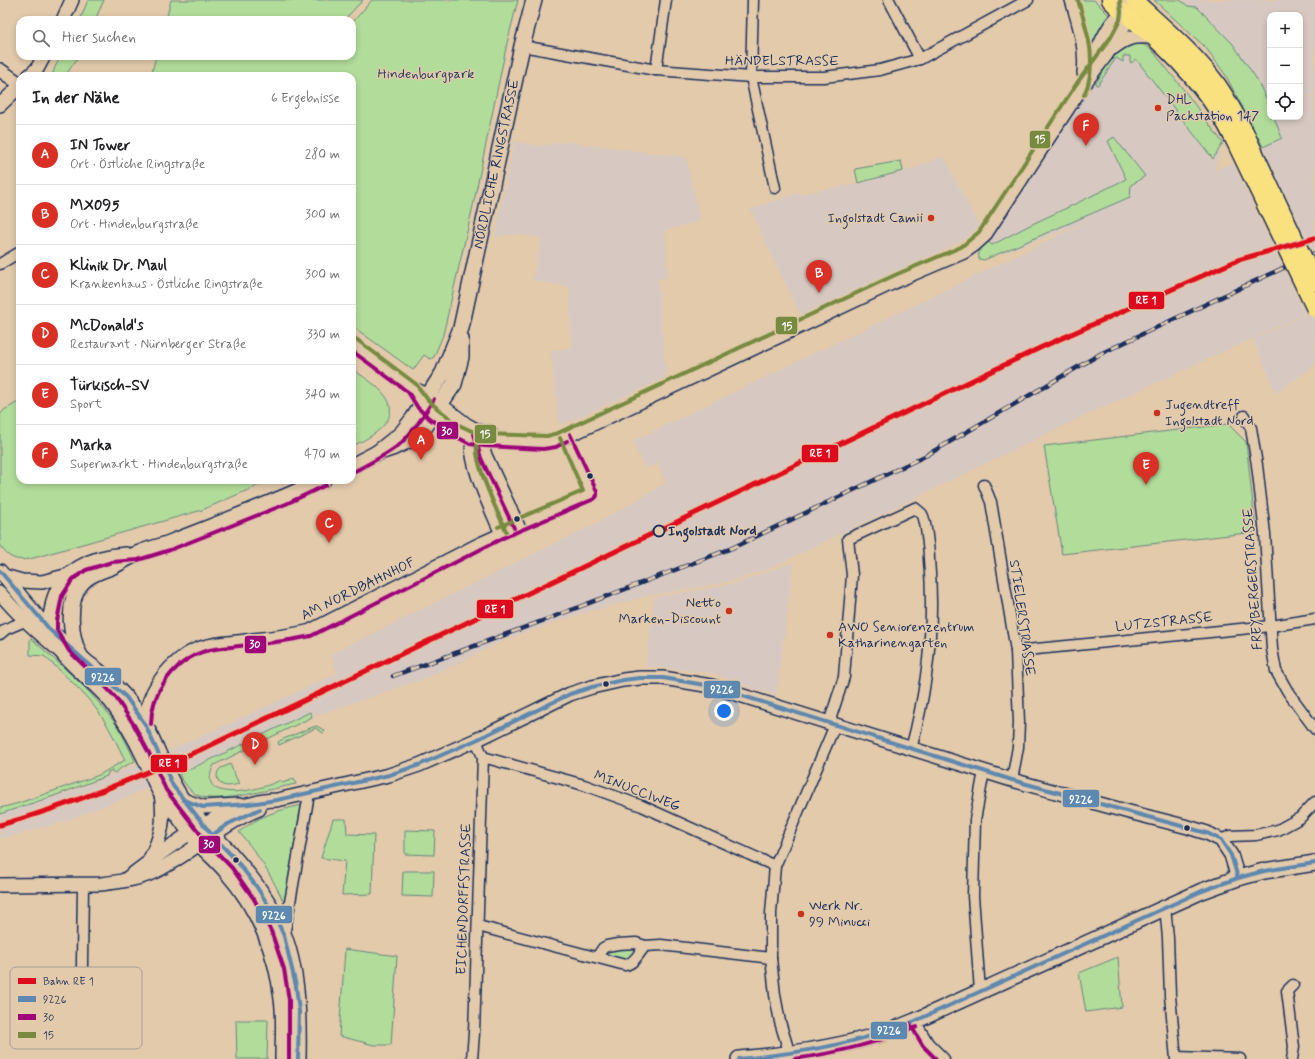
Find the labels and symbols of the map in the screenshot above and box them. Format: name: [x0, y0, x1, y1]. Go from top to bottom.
street label: HÄNDELSTRASSE: [725, 52, 839, 70]
park label: Hindenburgpark: [378, 65, 474, 83]
street label: NÖRDLICHE RINGSTRASSE: [469, 77, 524, 250]
place label: DHL Packstation 147: [1166, 91, 1259, 125]
marker: DHL Packstation 147: [1153, 103, 1163, 113]
pin: F: [1073, 113, 1099, 146]
line badge: 15: [1029, 130, 1051, 149]
text: 15: [1035, 133, 1046, 147]
place label: Ingolstadt Camii: [828, 209, 923, 229]
marker: Ingolstadt Camii: [926, 213, 936, 223]
pin: B: [806, 260, 832, 293]
line badge: RE 1: [1128, 291, 1165, 310]
text: RE 1: [1136, 294, 1156, 308]
line badge: 15: [775, 316, 798, 335]
text: 15: [782, 320, 793, 334]
place label: Jugendtreff Ingolstadt Nord: [1165, 396, 1254, 432]
marker: Jugendtreff Ingolstadt Nord: [1152, 408, 1162, 418]
line badge: 30: [436, 421, 459, 440]
line badge: 15: [474, 424, 497, 444]
text: 30: [441, 425, 453, 439]
pin: A: [408, 427, 434, 460]
text: 15: [480, 428, 491, 442]
line badge: RE 1: [801, 444, 839, 463]
text: RE 1: [810, 447, 830, 461]
pin: E: [1133, 452, 1159, 485]
unlabelled marker: [585, 471, 595, 481]
street label: FREYBERGERSTRASSE: [1239, 507, 1267, 651]
pin: C: [316, 510, 342, 543]
unlabelled marker: [512, 514, 522, 524]
place label: Ingolstadt Nord: [668, 522, 757, 543]
marker: Ingolstadt Nord: [652, 524, 666, 538]
street label: AM NORDBAHNHOF: [298, 553, 418, 624]
street label: STIELERSTRASSE: [1005, 559, 1039, 677]
place label: Netto Marken-Discount: [619, 594, 721, 628]
line badge: RE 1: [476, 599, 514, 619]
text: RE 1: [485, 603, 505, 617]
marker: Netto Marken-Discount: [724, 606, 734, 616]
street label: LUTZSTRASSE: [1114, 608, 1214, 636]
place label: AWO Seniorenzentrum Katharinengarten: [838, 618, 974, 652]
marker: AWO Seniorenzentrum Katharinengarten: [825, 630, 835, 640]
line badge: 30: [244, 635, 267, 654]
text: 30: [249, 638, 261, 652]
line badge: 9226: [84, 667, 122, 686]
text: 9226: [91, 671, 115, 685]
unlabelled marker: [601, 679, 611, 689]
line badge: 9226: [703, 680, 741, 699]
text: 9226: [710, 683, 734, 697]
your location: [714, 701, 734, 721]
pin: D: [242, 732, 268, 765]
line badge: RE 1: [150, 754, 188, 773]
text: RE 1: [159, 757, 179, 771]
street label: MINUCCIWEG: [591, 766, 683, 816]
line badge: 9226: [1062, 789, 1100, 808]
text: 9226: [1069, 793, 1093, 807]
street label: EICHENDORFFSTRASSE: [452, 823, 476, 975]
unlabelled marker: [1182, 823, 1192, 833]
line badge: 30: [198, 835, 221, 854]
text: 30: [203, 838, 215, 852]
unlabelled marker: [231, 855, 241, 865]
place label: Werk Nr. 99 Minucci: [809, 897, 870, 931]
line badge: 9226: [255, 905, 293, 924]
text: 9226: [262, 909, 286, 923]
marker: Werk Nr. 99 Minucci: [796, 909, 806, 919]
legend: [10, 967, 142, 1049]
text: Bahn RE 1: [43, 975, 94, 989]
text: 9226: [43, 993, 67, 1007]
text: 30: [43, 1011, 54, 1025]
line badge: 9226: [870, 1021, 908, 1040]
text: 9226: [877, 1024, 901, 1038]
text: 15: [43, 1029, 54, 1043]

